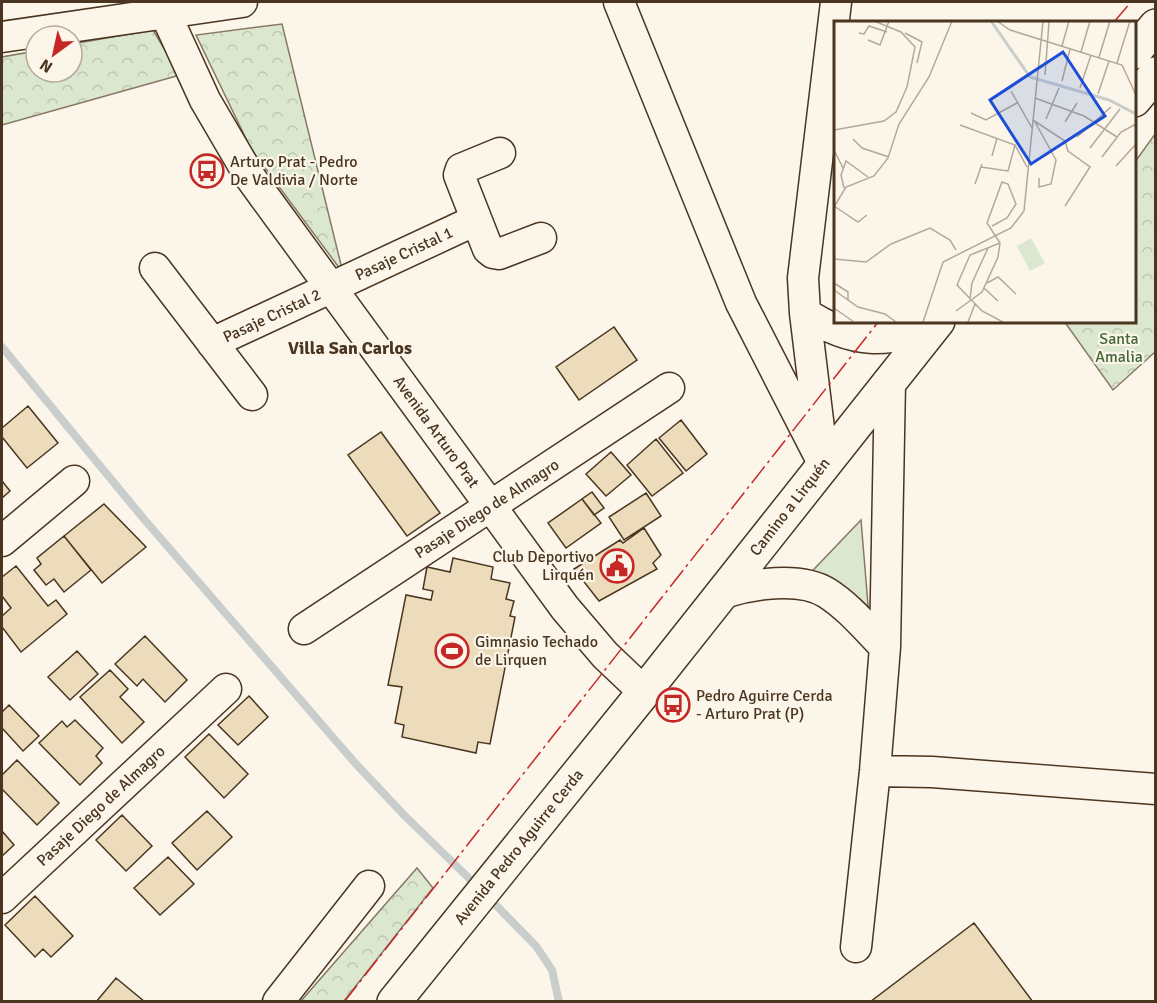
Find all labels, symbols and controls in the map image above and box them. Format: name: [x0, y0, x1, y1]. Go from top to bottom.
inset map: [834, 21, 1136, 322]
north arrow: [24, 24, 84, 84]
text: N: [36, 54, 56, 77]
place label: Arturo Prat - Pedro De Valdivia / Norte: [230, 152, 358, 190]
bus stop icon: Arturo Prat - Pedro De Valdivia / Norte: [189, 153, 225, 189]
street label: Pasaje Cristal 1: [352, 223, 456, 285]
street label: Pasaje Cristal 2: [220, 285, 324, 347]
park label: Santa Amalia: [1095, 329, 1143, 367]
district label: Villa San Carlos: [288, 337, 412, 359]
street label: Avenida Arturo Prat: [389, 372, 484, 492]
street label: Camino a Lirquén: [745, 454, 835, 560]
street label: Pasaje Diego de Almagro: [411, 455, 563, 563]
place label: Club Deportivo Lirquén: [492, 547, 594, 585]
public building icon: Club Deportivo Lirquén: [599, 548, 635, 584]
place label: Gimnasio Techado de Lirquen: [475, 632, 598, 670]
sports icon: Gimnasio Techado de Lirquen: [434, 633, 470, 669]
place label: Pedro Aguirre Cerda - Arturo Prat (P): [696, 686, 833, 724]
bus stop icon: Pedro Aguirre Cerda - Arturo Prat (P): [655, 687, 691, 723]
street label: Pasaje Diego de Almagro: [33, 741, 169, 871]
street label: Avenida Pedro Aguirre Cerda: [450, 765, 588, 929]

